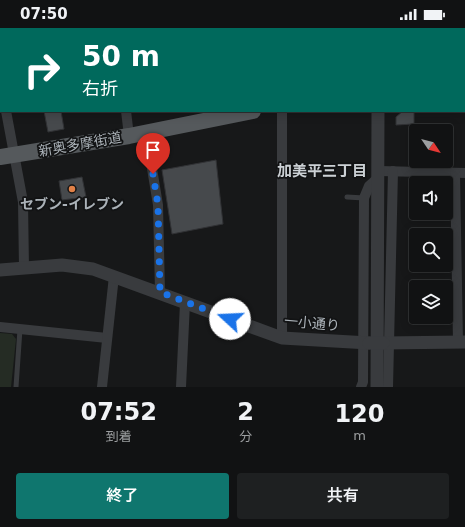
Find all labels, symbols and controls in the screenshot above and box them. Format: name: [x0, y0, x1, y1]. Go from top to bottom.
text: 07:50: [20, 5, 68, 23]
text: 50 m: [82, 40, 160, 73]
icon: right: [16, 44, 68, 96]
text: 右折: [82, 78, 118, 99]
north arrow: [409, 124, 453, 168]
map controls: [409, 124, 453, 324]
street label: 新奥多摩街道: [37, 129, 123, 159]
pin: [136, 133, 170, 174]
icon: arrive: [142, 139, 164, 161]
district label: 加美平三丁目: [277, 162, 367, 180]
button: sound: [409, 176, 453, 220]
marker: セブン-イレブン: [67, 184, 77, 194]
place label: セブン-イレブン: [20, 196, 124, 212]
button: search: [409, 228, 453, 272]
button: layers: [409, 280, 453, 324]
position arrow: [209, 298, 251, 340]
street label: 一小通り: [283, 313, 341, 333]
text: 07:52: [80, 398, 157, 426]
text: 2: [237, 398, 254, 426]
text: 120: [334, 400, 385, 428]
text: m: [353, 428, 366, 443]
text: 到着: [106, 429, 132, 444]
text: 分: [239, 429, 252, 444]
button: 終了: [16, 473, 229, 519]
button: 共有: [237, 473, 449, 519]

